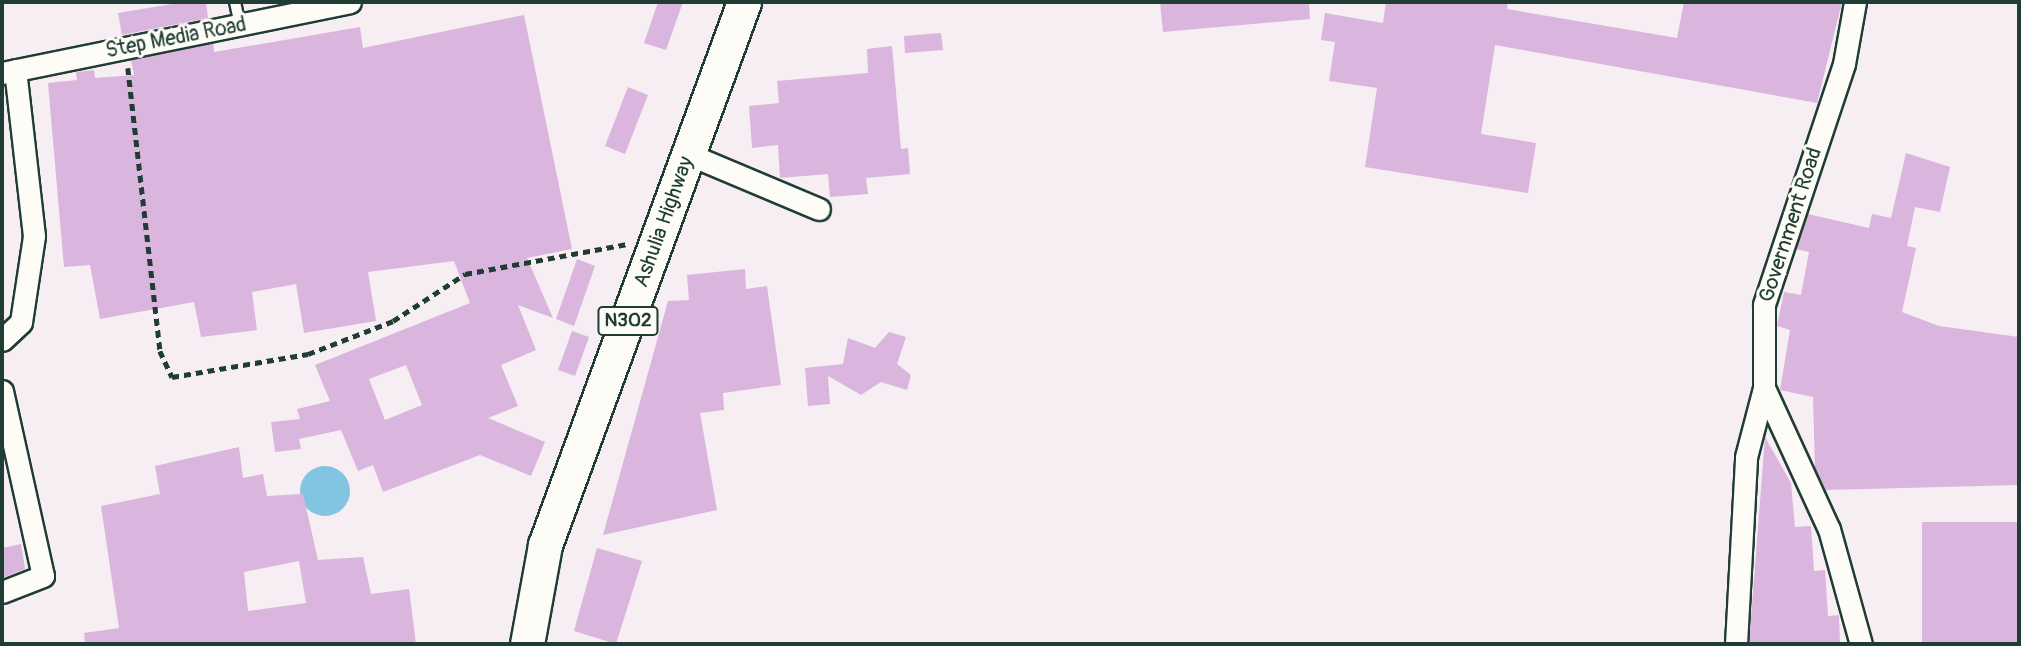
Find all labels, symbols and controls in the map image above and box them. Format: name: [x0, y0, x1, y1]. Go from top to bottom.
street label: Step Media Road: [103, 12, 249, 64]
street label: Government Road: [1754, 144, 1828, 306]
street label: Ashulia Highway: [629, 153, 699, 291]
road number: N302: [596, 306, 660, 336]

